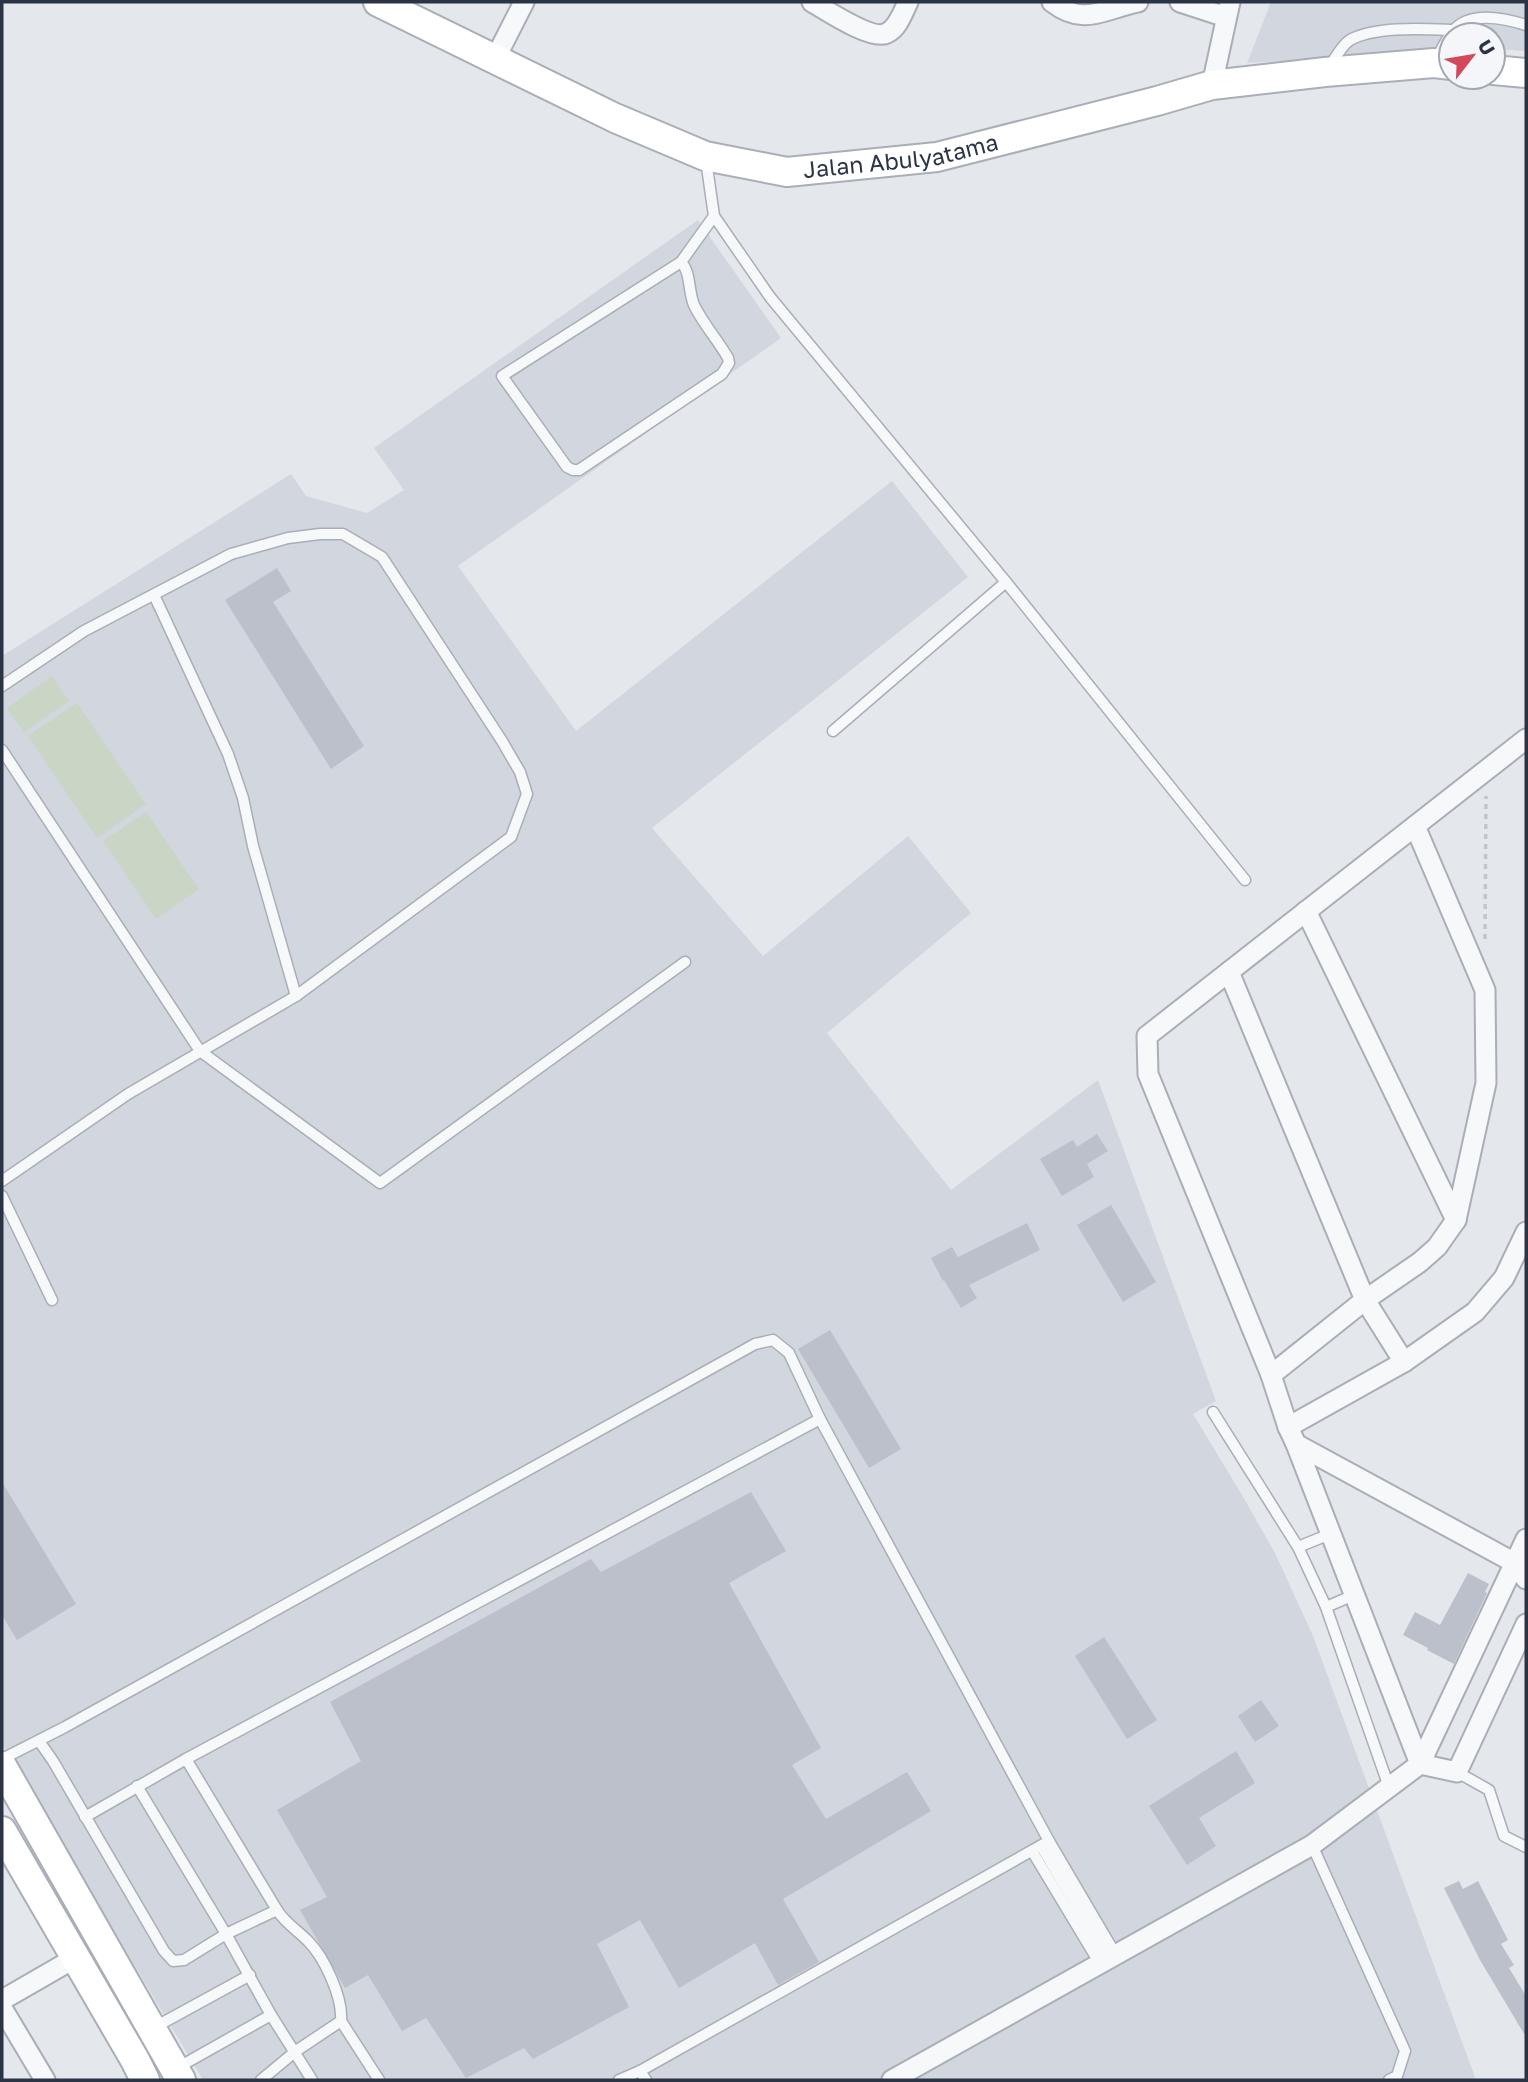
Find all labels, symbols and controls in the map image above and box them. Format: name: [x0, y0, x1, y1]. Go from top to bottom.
north arrow: [1437, 21, 1507, 91]
text: U: [1474, 35, 1500, 59]
street label: Jalan Abulyatama: [802, 127, 1001, 183]

